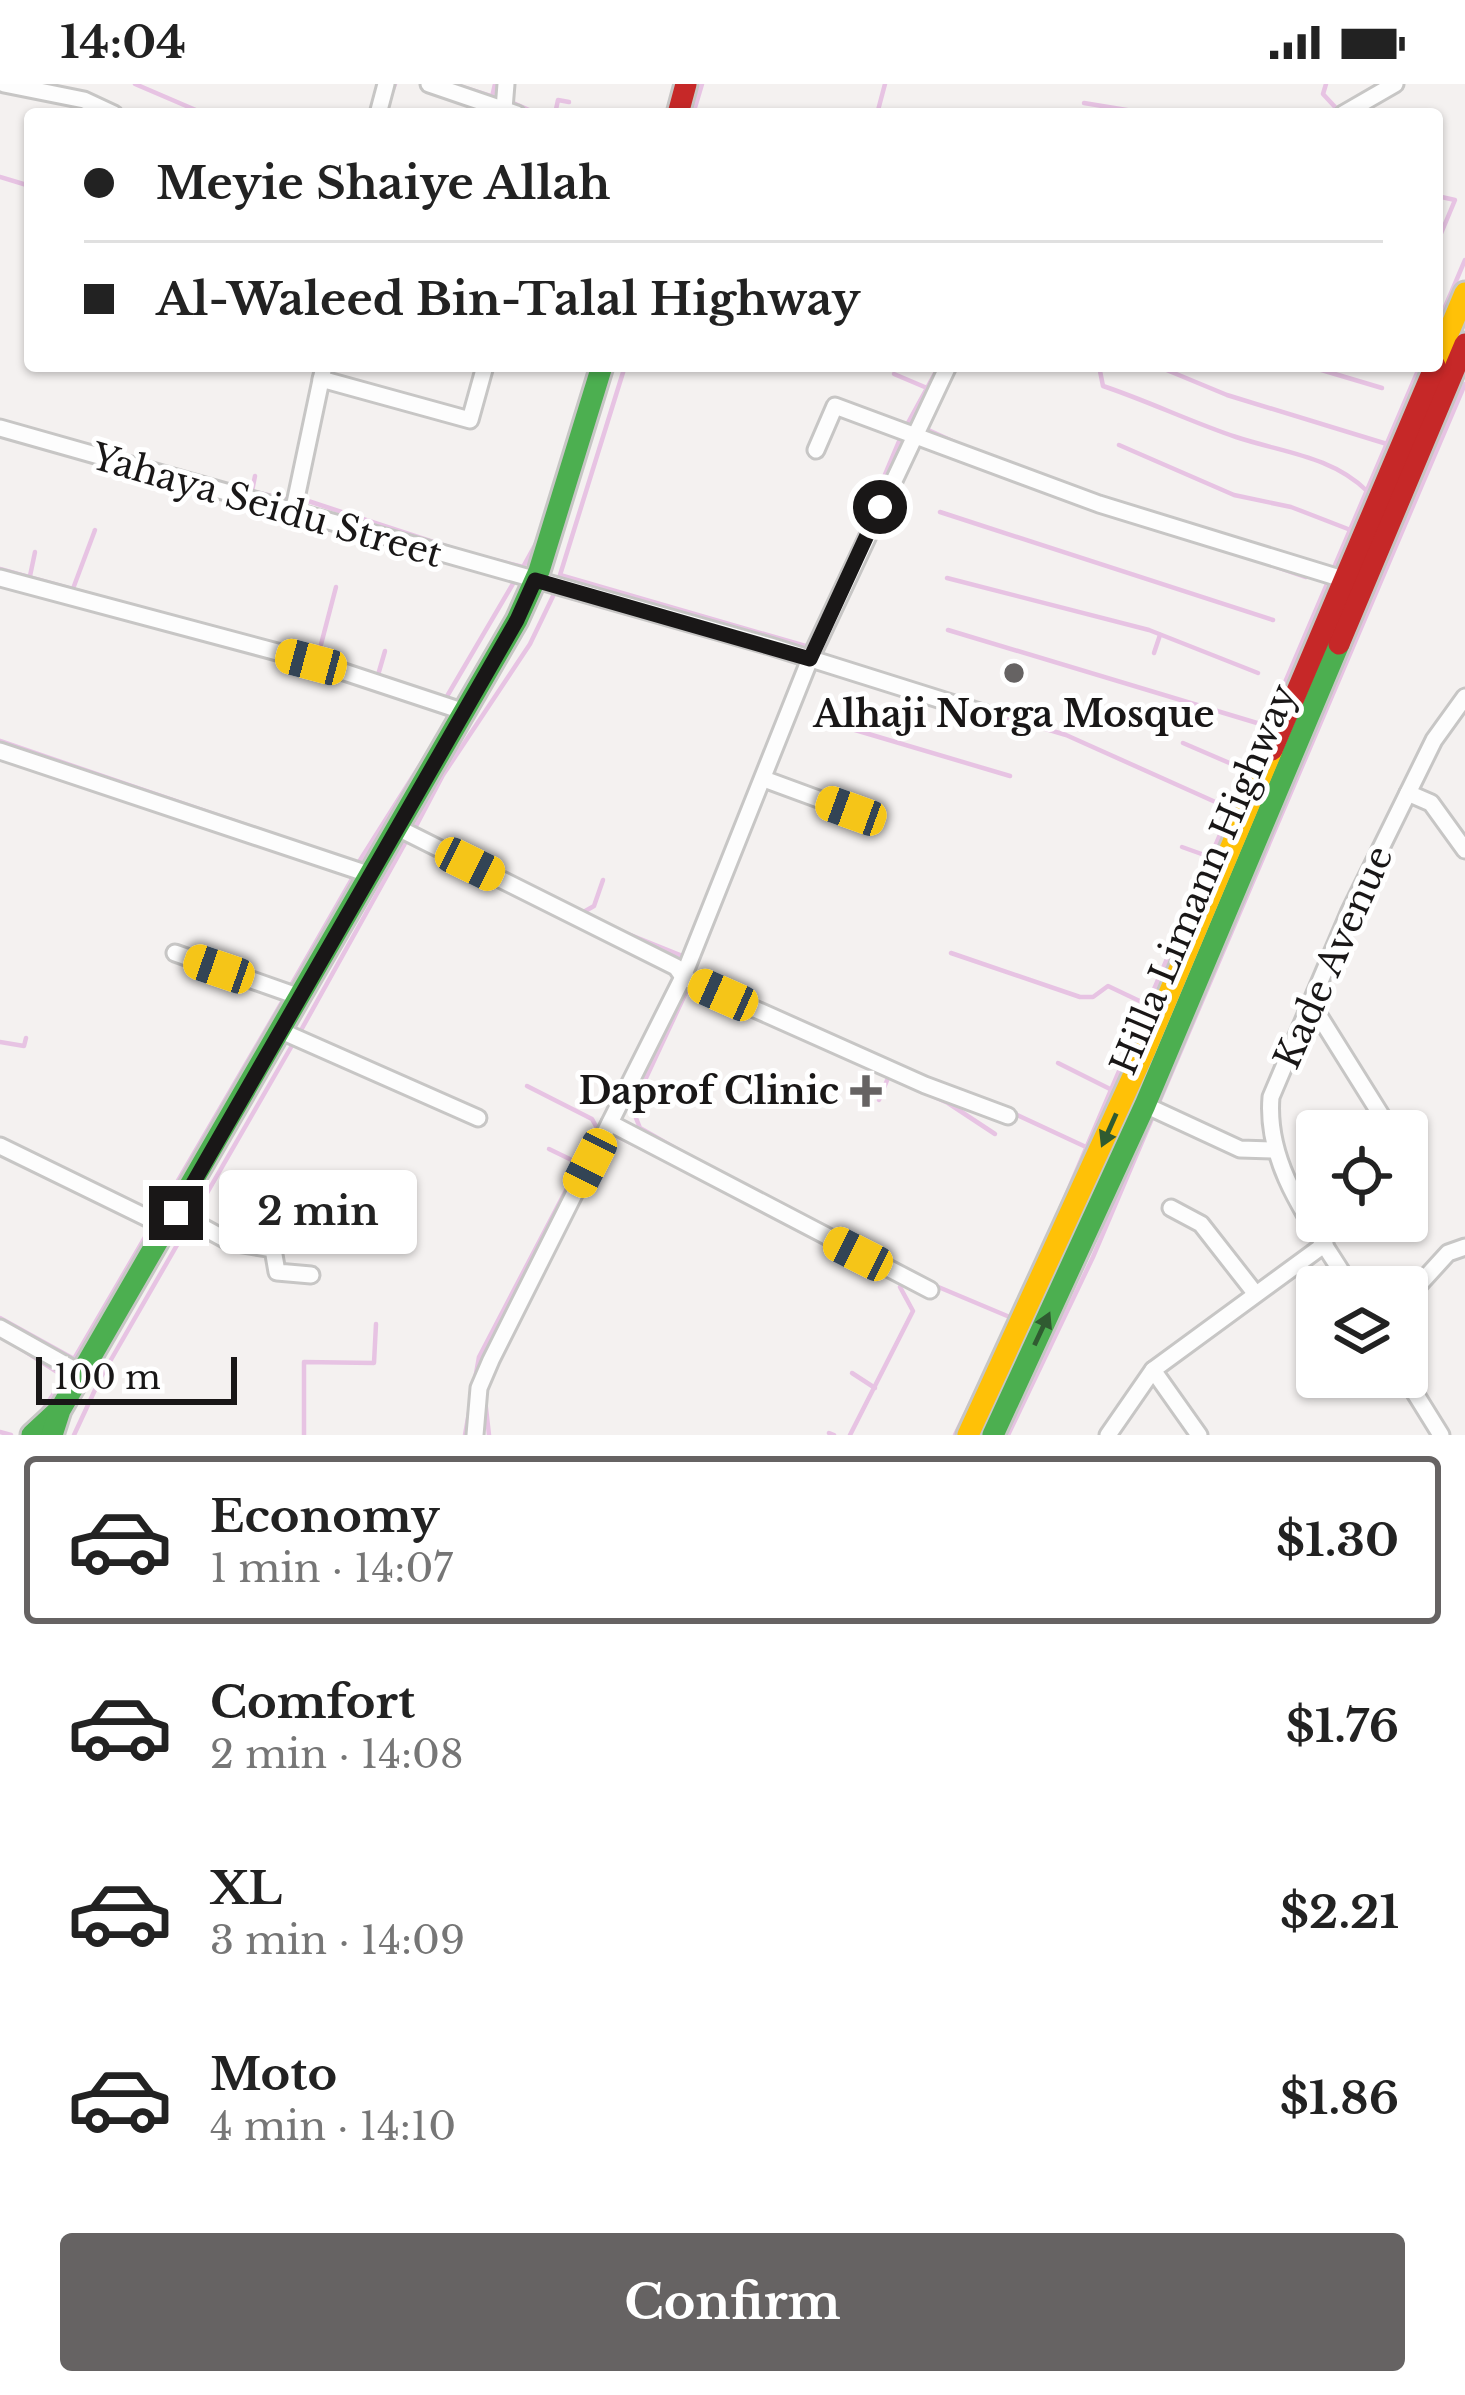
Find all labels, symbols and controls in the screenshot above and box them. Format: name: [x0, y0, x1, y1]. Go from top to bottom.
text: 14:04: [60, 14, 186, 70]
text: Meyie Shaiye Allah: [156, 155, 610, 211]
text: Al-Waleed Bin-Talal Highway: [156, 271, 860, 327]
street label: Yahaya Seidu Street: [85, 434, 448, 577]
route start: [853, 480, 907, 534]
car: [272, 635, 350, 689]
marker: Alhaji Norga Mosque: [1001, 660, 1027, 686]
street label: Hilla Limann Highway: [1101, 677, 1306, 1081]
place label: Alhaji Norga Mosque: [812, 692, 1215, 737]
car: [811, 782, 891, 840]
car: [430, 832, 510, 896]
street label: Kade Avenue: [1264, 839, 1403, 1075]
car: [179, 940, 259, 998]
car: [683, 964, 763, 1026]
place label: Daprof Clinic: [578, 1069, 839, 1114]
marker: Daprof Clinic: [850, 1075, 882, 1107]
map controls: [1296, 1110, 1428, 1398]
button: locate: [1296, 1110, 1428, 1242]
one-way arrow: [1098, 1113, 1118, 1148]
car: [558, 1123, 622, 1203]
callout: 2 min: [218, 1171, 416, 1255]
route end: [149, 1186, 203, 1240]
text: 2 min: [257, 1187, 379, 1236]
car: [818, 1222, 898, 1286]
button: layers: [1296, 1266, 1428, 1398]
one-way arrow: [1032, 1311, 1052, 1346]
scale bar: [36, 1351, 237, 1404]
text: 100 m: [54, 1357, 161, 1398]
icon: car: [66, 1486, 174, 1594]
text: Economy: [210, 1488, 440, 1544]
text: $1.30: [1276, 1512, 1399, 1568]
text: 1 min · 14:07: [210, 1544, 453, 1593]
icon: car: [66, 1672, 174, 1780]
text: Comfort: [210, 1674, 415, 1730]
text: $1.76: [1286, 1698, 1399, 1754]
text: 2 min · 14:08: [210, 1730, 464, 1779]
icon: car: [66, 1858, 174, 1966]
text: XL: [210, 1860, 282, 1916]
text: $2.21: [1280, 1884, 1399, 1940]
text: 3 min · 14:09: [210, 1916, 465, 1965]
icon: car: [66, 2044, 174, 2152]
text: Moto: [210, 2046, 337, 2102]
text: $1.86: [1280, 2070, 1399, 2126]
text: 4 min · 14:10: [210, 2102, 456, 2151]
button: Confirm: [60, 2233, 1405, 2371]

